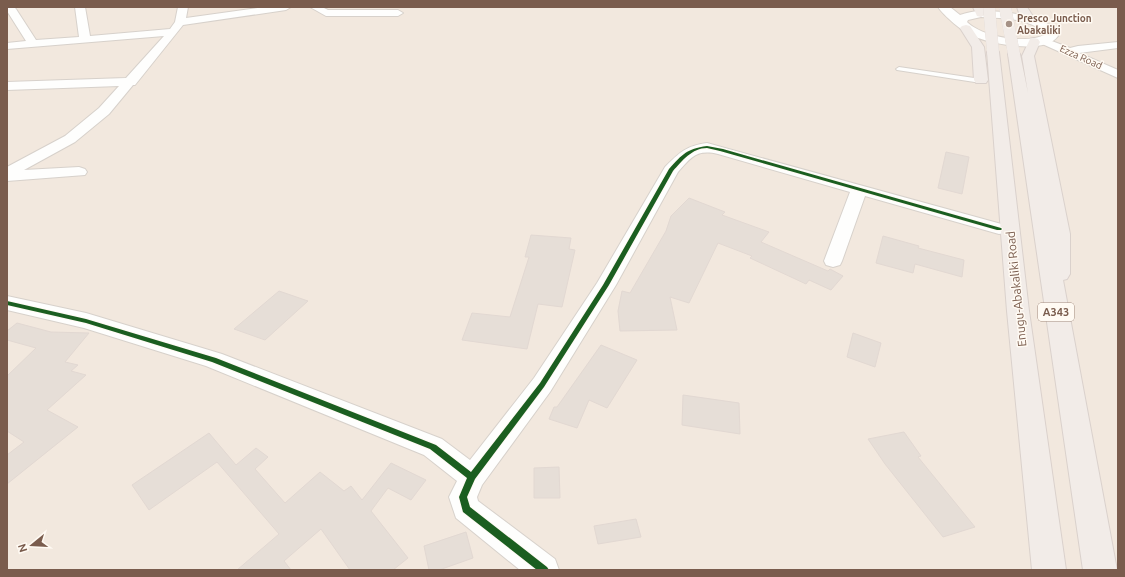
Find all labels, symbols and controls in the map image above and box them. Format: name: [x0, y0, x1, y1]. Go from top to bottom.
place label: Presco Junction Abakaliki: [1017, 13, 1092, 36]
marker: Presco Junction Abakaliki: [1004, 19, 1014, 29]
street label: Ezza Road: [1058, 43, 1104, 71]
street label: Enugu-Abakaliki Road: [1003, 230, 1029, 348]
road number: A343: [1038, 303, 1074, 321]
north arrow: [12, 525, 52, 565]
text: N: [16, 542, 29, 554]

